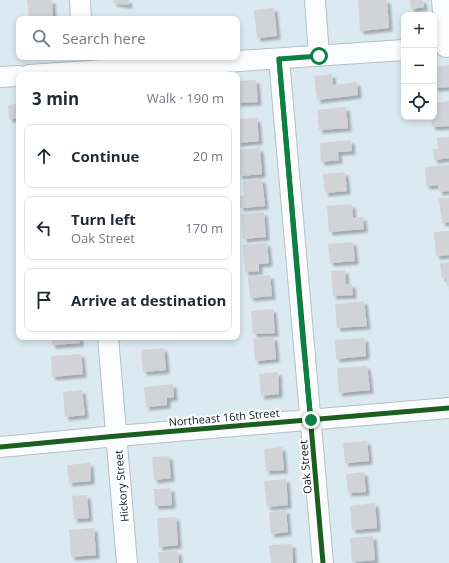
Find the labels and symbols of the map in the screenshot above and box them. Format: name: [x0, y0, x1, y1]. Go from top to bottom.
route start: [310, 47, 328, 65]
street label: Northeast 16th Street: [168, 405, 280, 429]
route end: [302, 411, 320, 429]
street label: Oak Street: [295, 439, 315, 495]
street label: Hickory Street: [110, 449, 132, 523]

